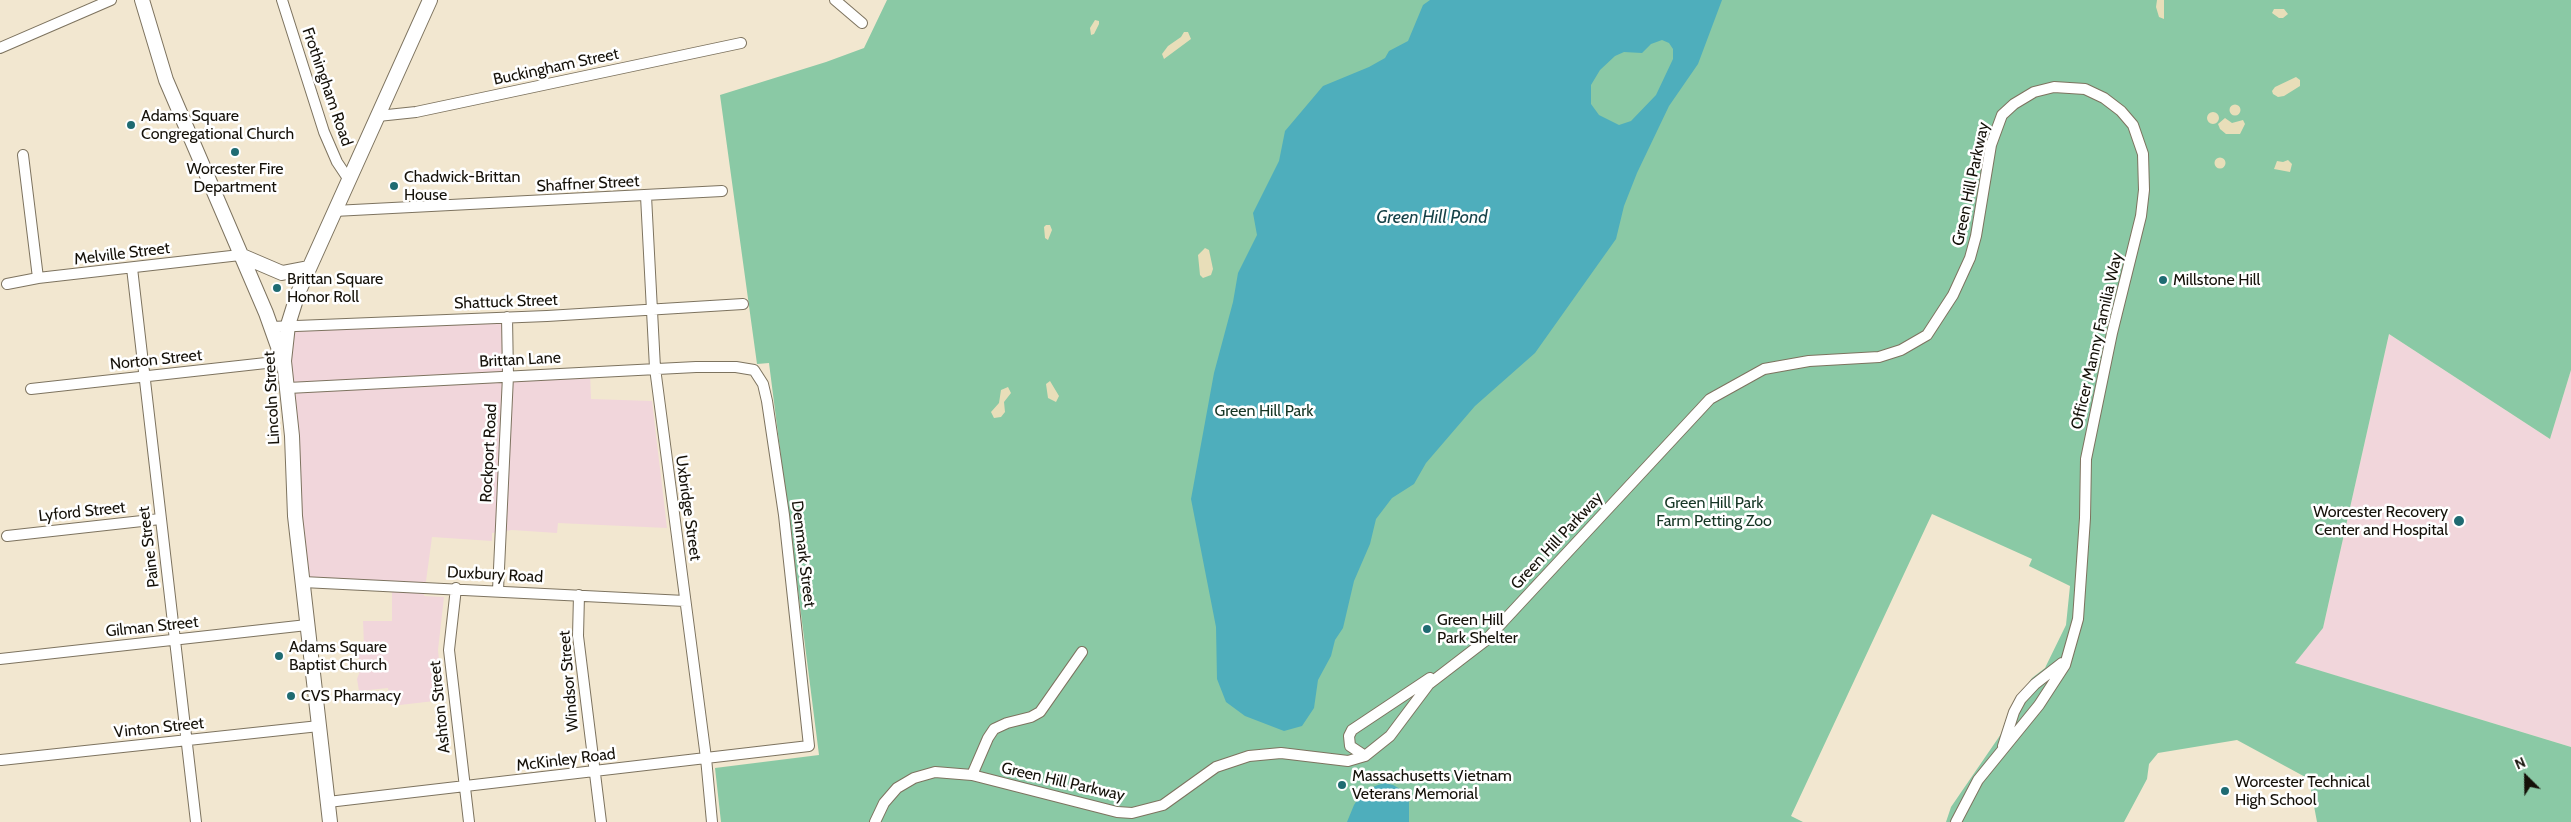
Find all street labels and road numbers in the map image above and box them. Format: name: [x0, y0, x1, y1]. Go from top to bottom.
street label: Frothingham Road: [298, 25, 356, 149]
street label: Buckingham Street: [492, 44, 620, 90]
street label: Green Hill Parkway: [1949, 120, 1993, 248]
street label: Shaffner Street: [536, 172, 640, 196]
street label: Melville Street: [73, 239, 171, 269]
street label: Officer Manny Familia Way: [2067, 251, 2127, 431]
street label: Shattuck Street: [454, 291, 558, 313]
street label: Norton Street: [109, 346, 203, 374]
street label: Brittan Lane: [479, 348, 561, 372]
street label: Lincoln Street: [260, 351, 284, 445]
street label: Rockport Road: [477, 403, 501, 503]
street label: Uxbridge Street: [671, 454, 705, 562]
street label: Green Hill Parkway: [1507, 488, 1607, 594]
street label: Lyford Street: [38, 498, 126, 526]
street label: Denmark Street: [787, 500, 819, 608]
street label: Paine Street: [134, 505, 164, 589]
street label: Duxbury Road: [446, 563, 544, 587]
street label: Gilman Street: [105, 613, 199, 641]
street label: Windsor Street: [555, 630, 583, 732]
street label: Ashton Street: [426, 660, 454, 754]
street label: Vinton Street: [113, 714, 205, 742]
street label: McKinley Road: [515, 744, 617, 776]
street label: Green Hill Parkway: [999, 758, 1127, 806]

